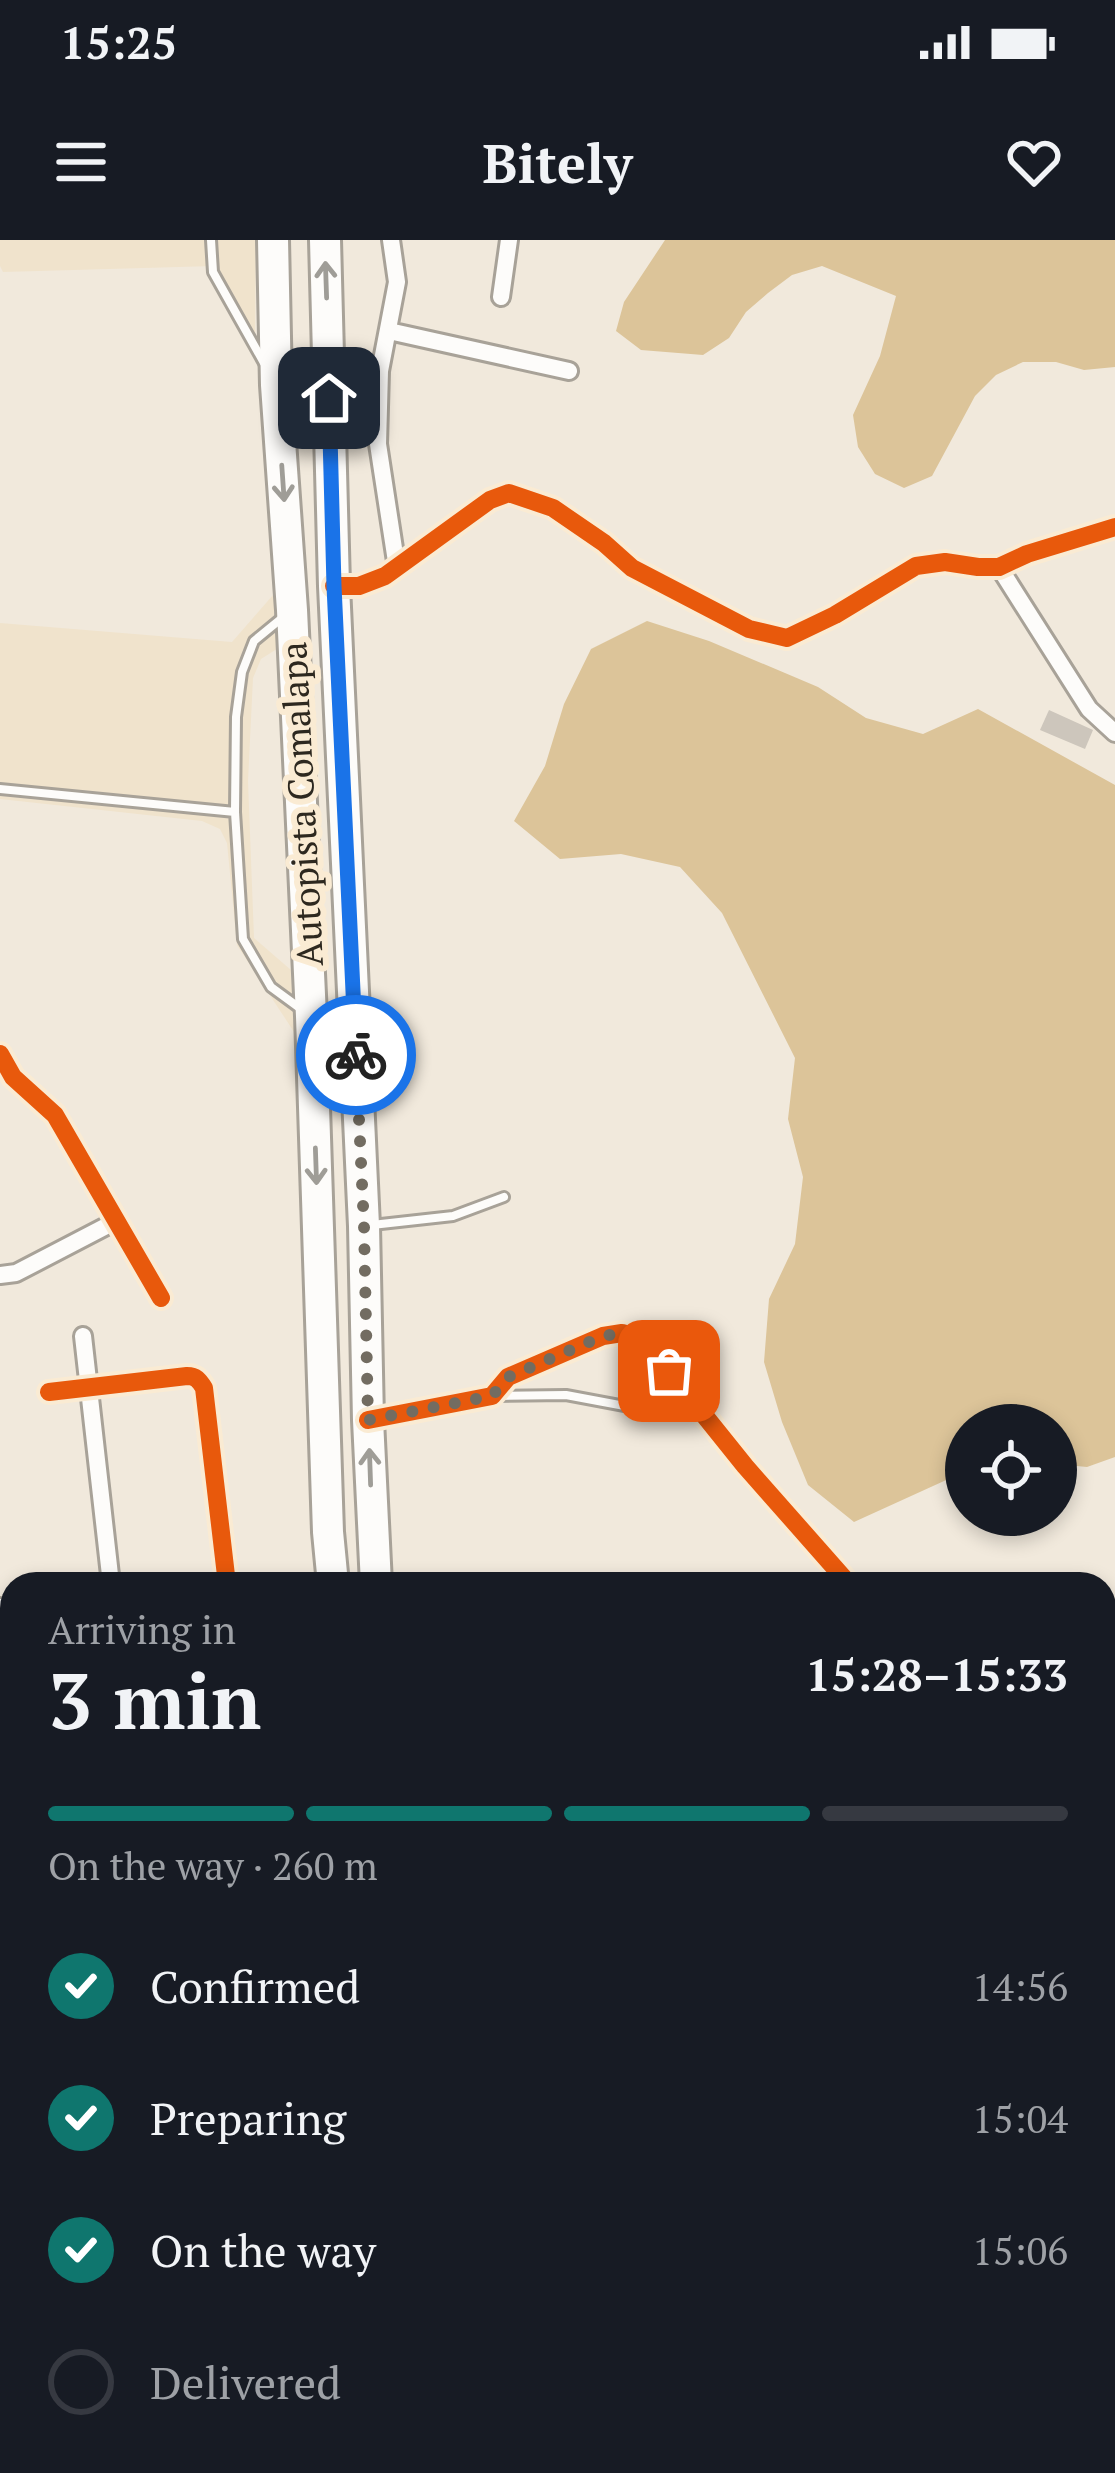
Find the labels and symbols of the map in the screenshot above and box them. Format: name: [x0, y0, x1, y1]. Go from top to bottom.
one-way arrow: [315, 261, 338, 300]
pin: [278, 347, 380, 449]
one-way arrow: [272, 463, 295, 502]
street label: Autopista Comalapa: [269, 641, 333, 967]
courier: [296, 995, 416, 1115]
one-way arrow: [305, 1146, 328, 1185]
pin: [618, 1320, 720, 1422]
one-way arrow: [358, 1448, 381, 1487]

